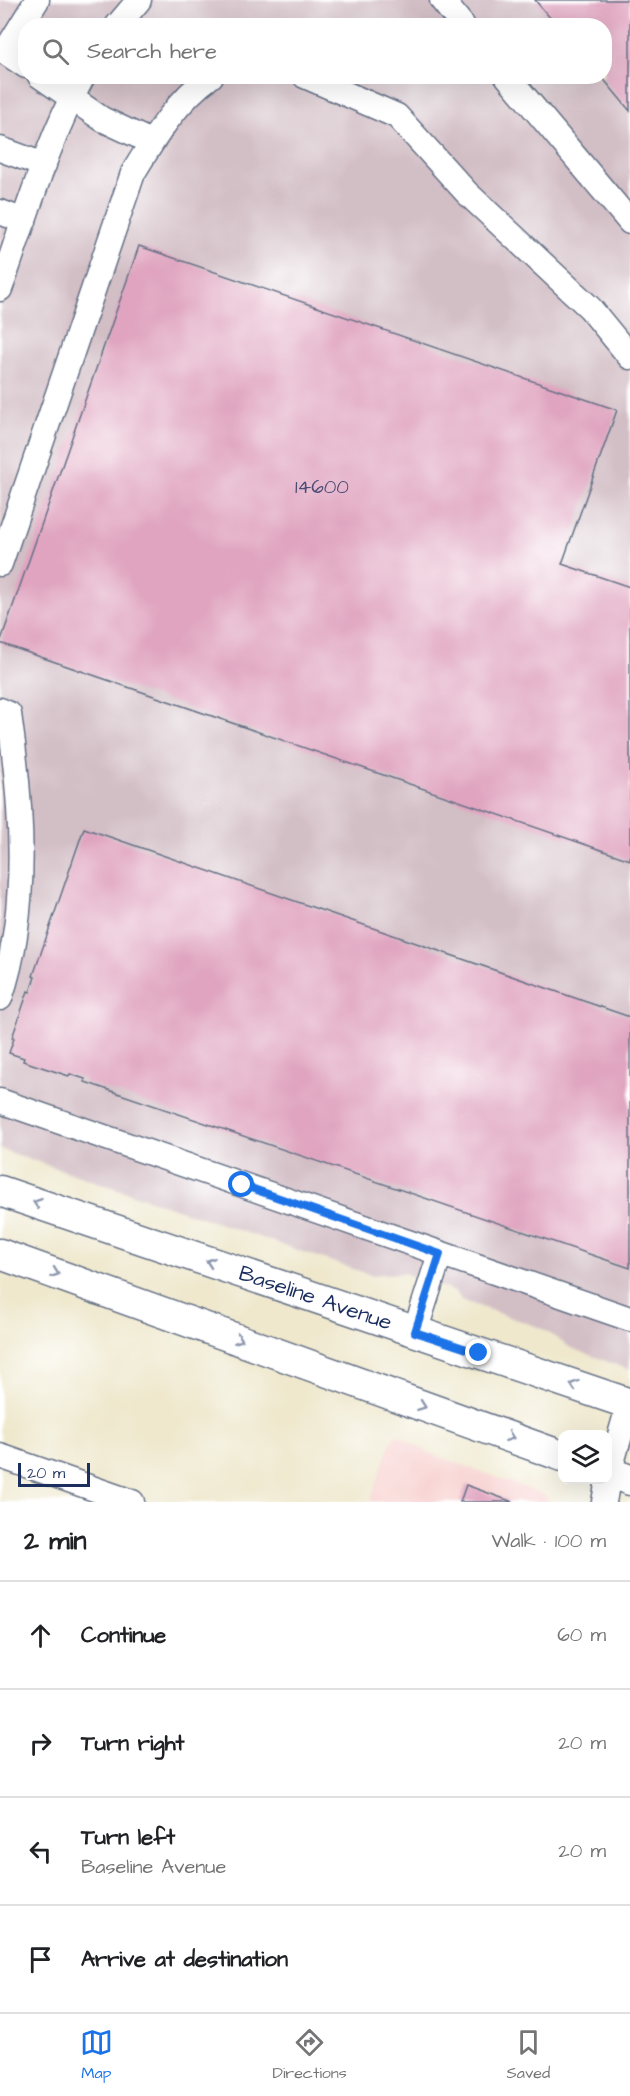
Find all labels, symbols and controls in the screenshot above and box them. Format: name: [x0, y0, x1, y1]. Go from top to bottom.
search box: [18, 18, 612, 84]
icon: search: [39, 35, 72, 68]
text: Search here: [87, 36, 217, 67]
house number: 14600: [295, 473, 349, 501]
route start: [228, 1171, 254, 1197]
one-way arrow: [32, 1198, 43, 1211]
one-way arrow: [205, 1257, 216, 1269]
street label: Baseline Avenue: [235, 1257, 396, 1338]
one-way arrow: [49, 1266, 60, 1279]
one-way arrow: [233, 1332, 243, 1345]
route end: [465, 1339, 491, 1365]
one-way arrow: [569, 1380, 580, 1393]
one-way arrow: [416, 1398, 427, 1411]
one-way arrow: [504, 1430, 515, 1443]
map controls: [558, 1430, 612, 1484]
button: layers: [558, 1430, 612, 1484]
scale bar: [18, 1460, 90, 1488]
text: 20 m: [27, 1462, 65, 1484]
text: 2 min: [24, 1523, 86, 1559]
text: Walk · 100 m: [491, 1527, 606, 1555]
icon: ahead: [24, 1619, 57, 1652]
text: Continue: [81, 1620, 166, 1651]
text: 60 m: [557, 1621, 606, 1649]
icon: right: [24, 1727, 57, 1760]
text: Turn right: [81, 1728, 184, 1759]
text: 20 m: [558, 1729, 606, 1757]
text: Turn left: [81, 1822, 175, 1853]
icon: left: [24, 1835, 57, 1868]
text: 20 m: [558, 1837, 606, 1865]
text: Baseline Avenue: [81, 1853, 226, 1881]
icon: arrive: [24, 1943, 57, 1976]
text: Arrive at destination: [81, 1944, 288, 1975]
tab: Map: [80, 2026, 113, 2084]
tab: Directions: [273, 2026, 347, 2084]
tab: Saved: [507, 2026, 550, 2084]

